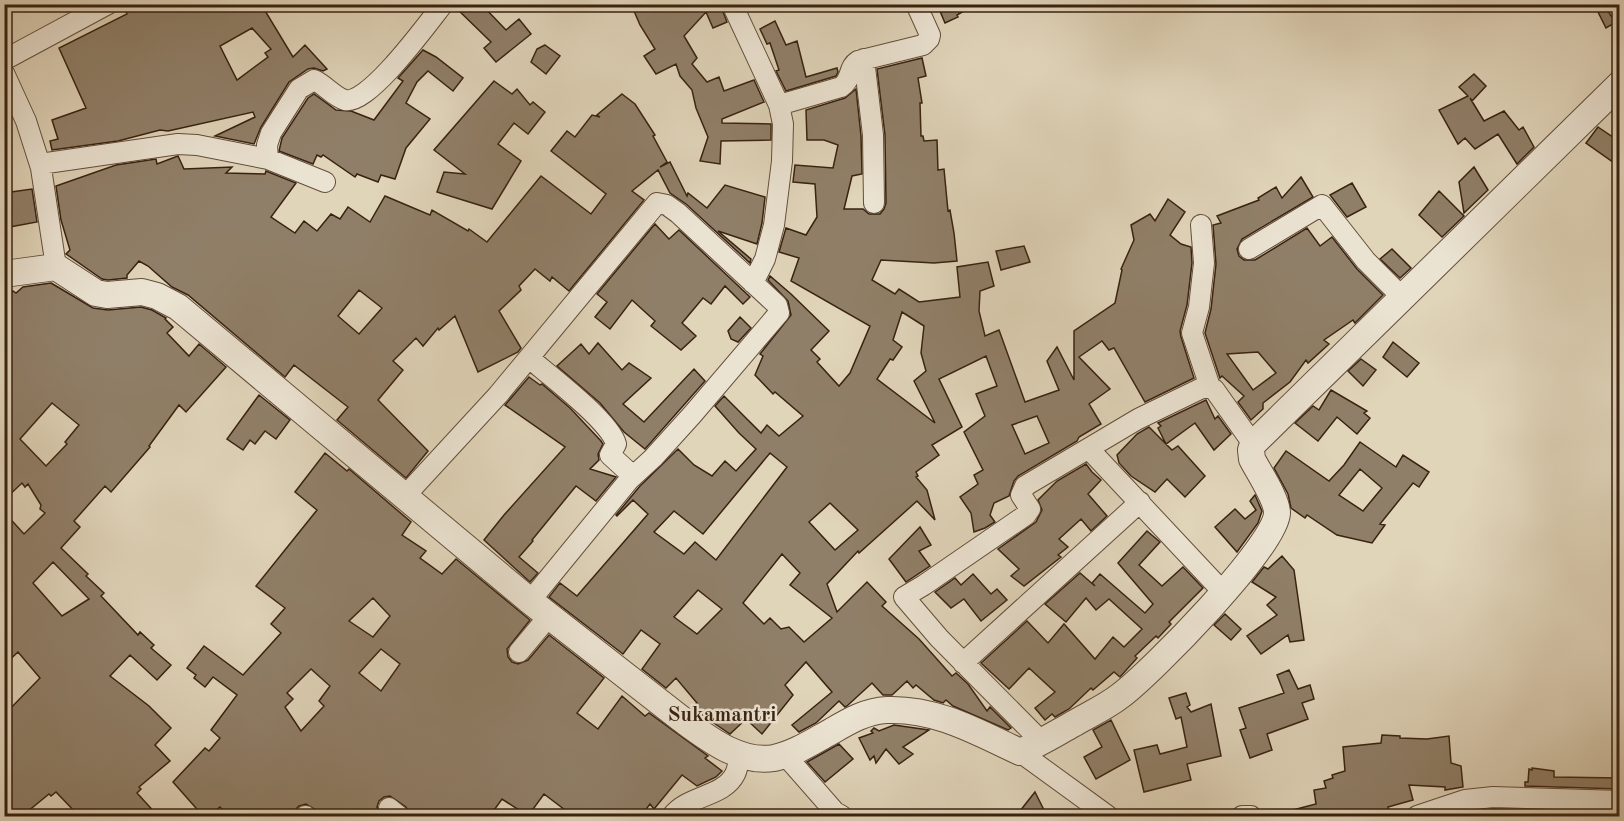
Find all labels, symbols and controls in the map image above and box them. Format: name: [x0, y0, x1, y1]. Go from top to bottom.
district label: Sukamantri: [667, 705, 777, 726]

